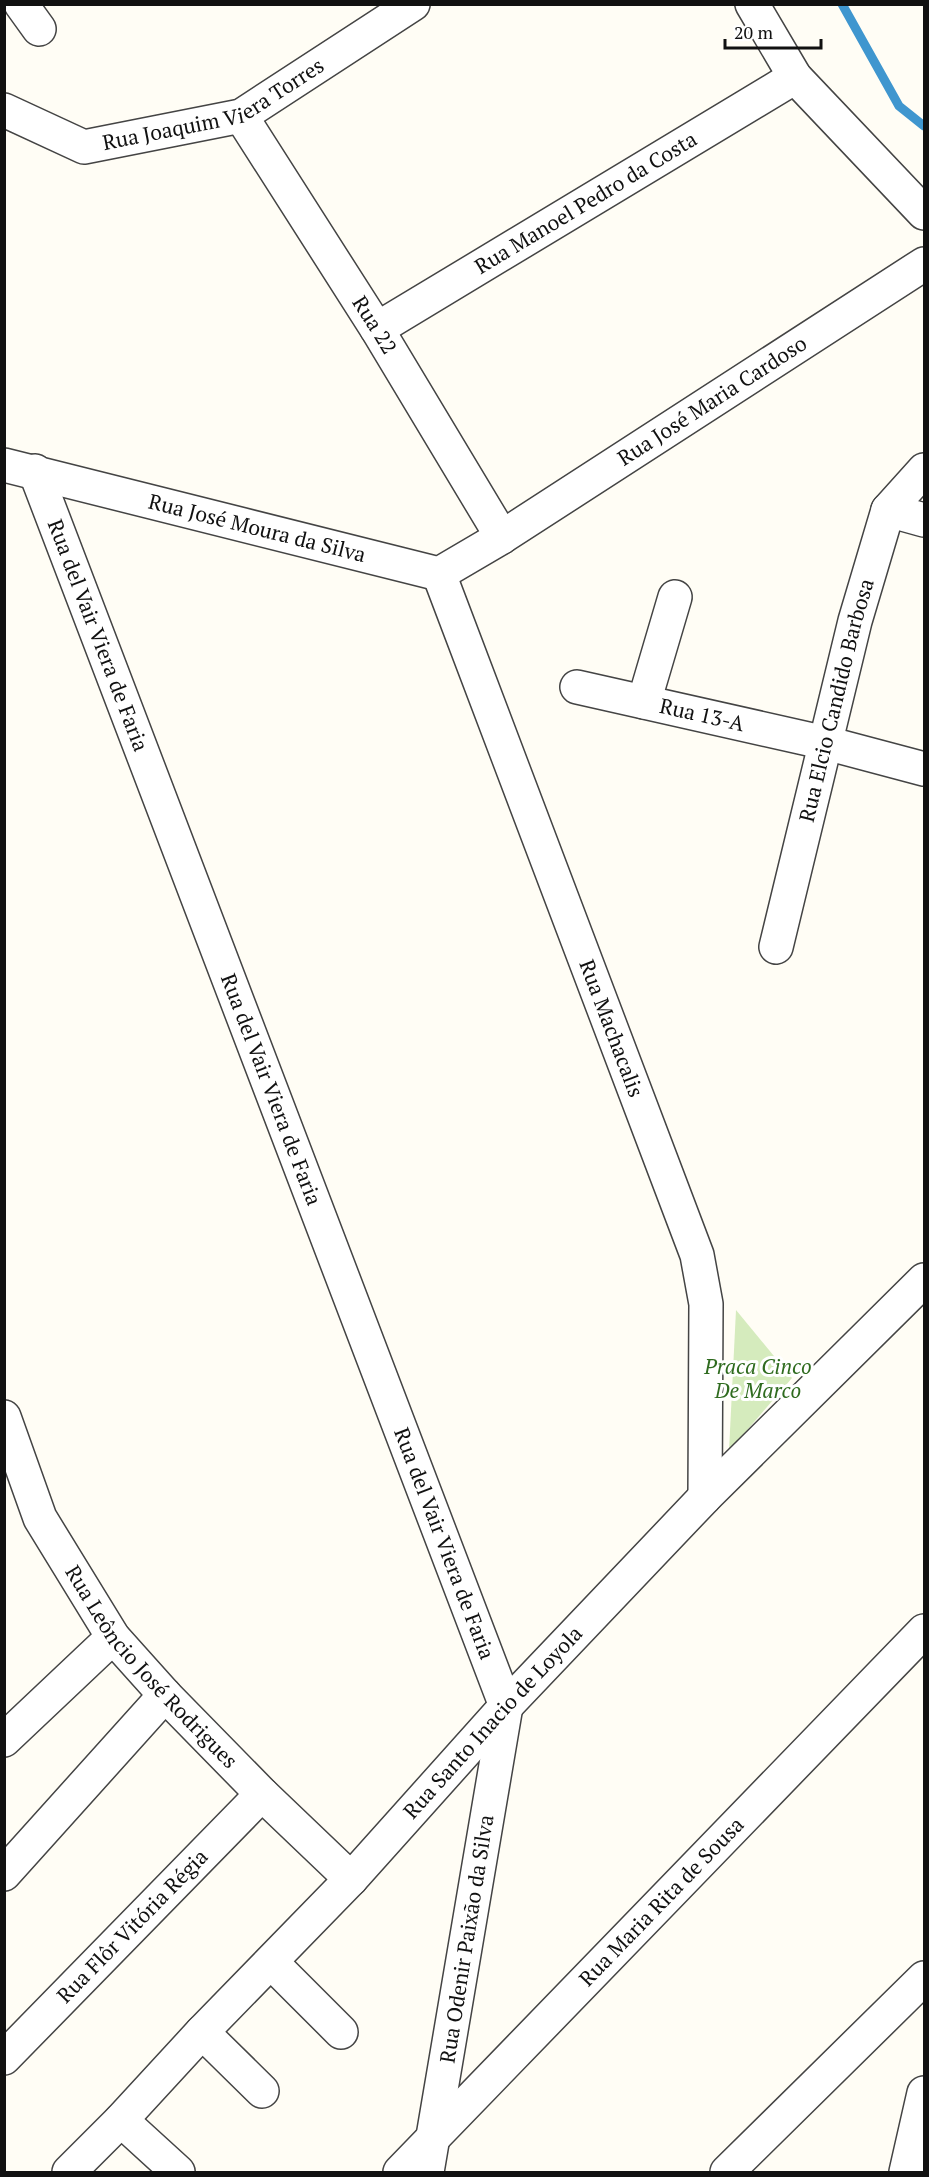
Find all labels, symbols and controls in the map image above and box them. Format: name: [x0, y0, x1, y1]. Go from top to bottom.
scale bar: [725, 12, 821, 50]
text: 20 m: [734, 20, 774, 44]
street label: Rua Joaquim Viera Torres: [100, 51, 329, 156]
street label: Rua Manoel Pedro da Costa: [469, 124, 702, 280]
street label: Rua 22: [346, 290, 404, 359]
street label: Rua José Maria Cardoso: [612, 329, 812, 472]
street label: Rua José Moura da Silva: [146, 487, 369, 568]
street label: Rua del Vair Viera de Faria: [42, 515, 156, 755]
street label: Rua Elcio Candido Barbosa: [792, 575, 880, 825]
street label: Rua 13-A: [657, 691, 748, 737]
street label: Rua Machacalis: [573, 955, 651, 1101]
street label: Rua del Vair Viera de Faria: [215, 969, 329, 1209]
park label: Praca Cinco De Marco: [703, 1352, 812, 1404]
street label: Rua del Vair Viera de Faria: [388, 1423, 502, 1664]
street label: Rua Leôncio José Rodrigues: [59, 1560, 244, 1774]
street label: Rua Santo Inacio de Loyola: [397, 1619, 588, 1824]
street label: Rua Maria Rita de Sousa: [572, 1810, 750, 1992]
street label: Rua Odenir Paixão da Silva: [433, 1812, 500, 2065]
street label: Rua Flôr Vitória Régia: [50, 1842, 214, 2009]

